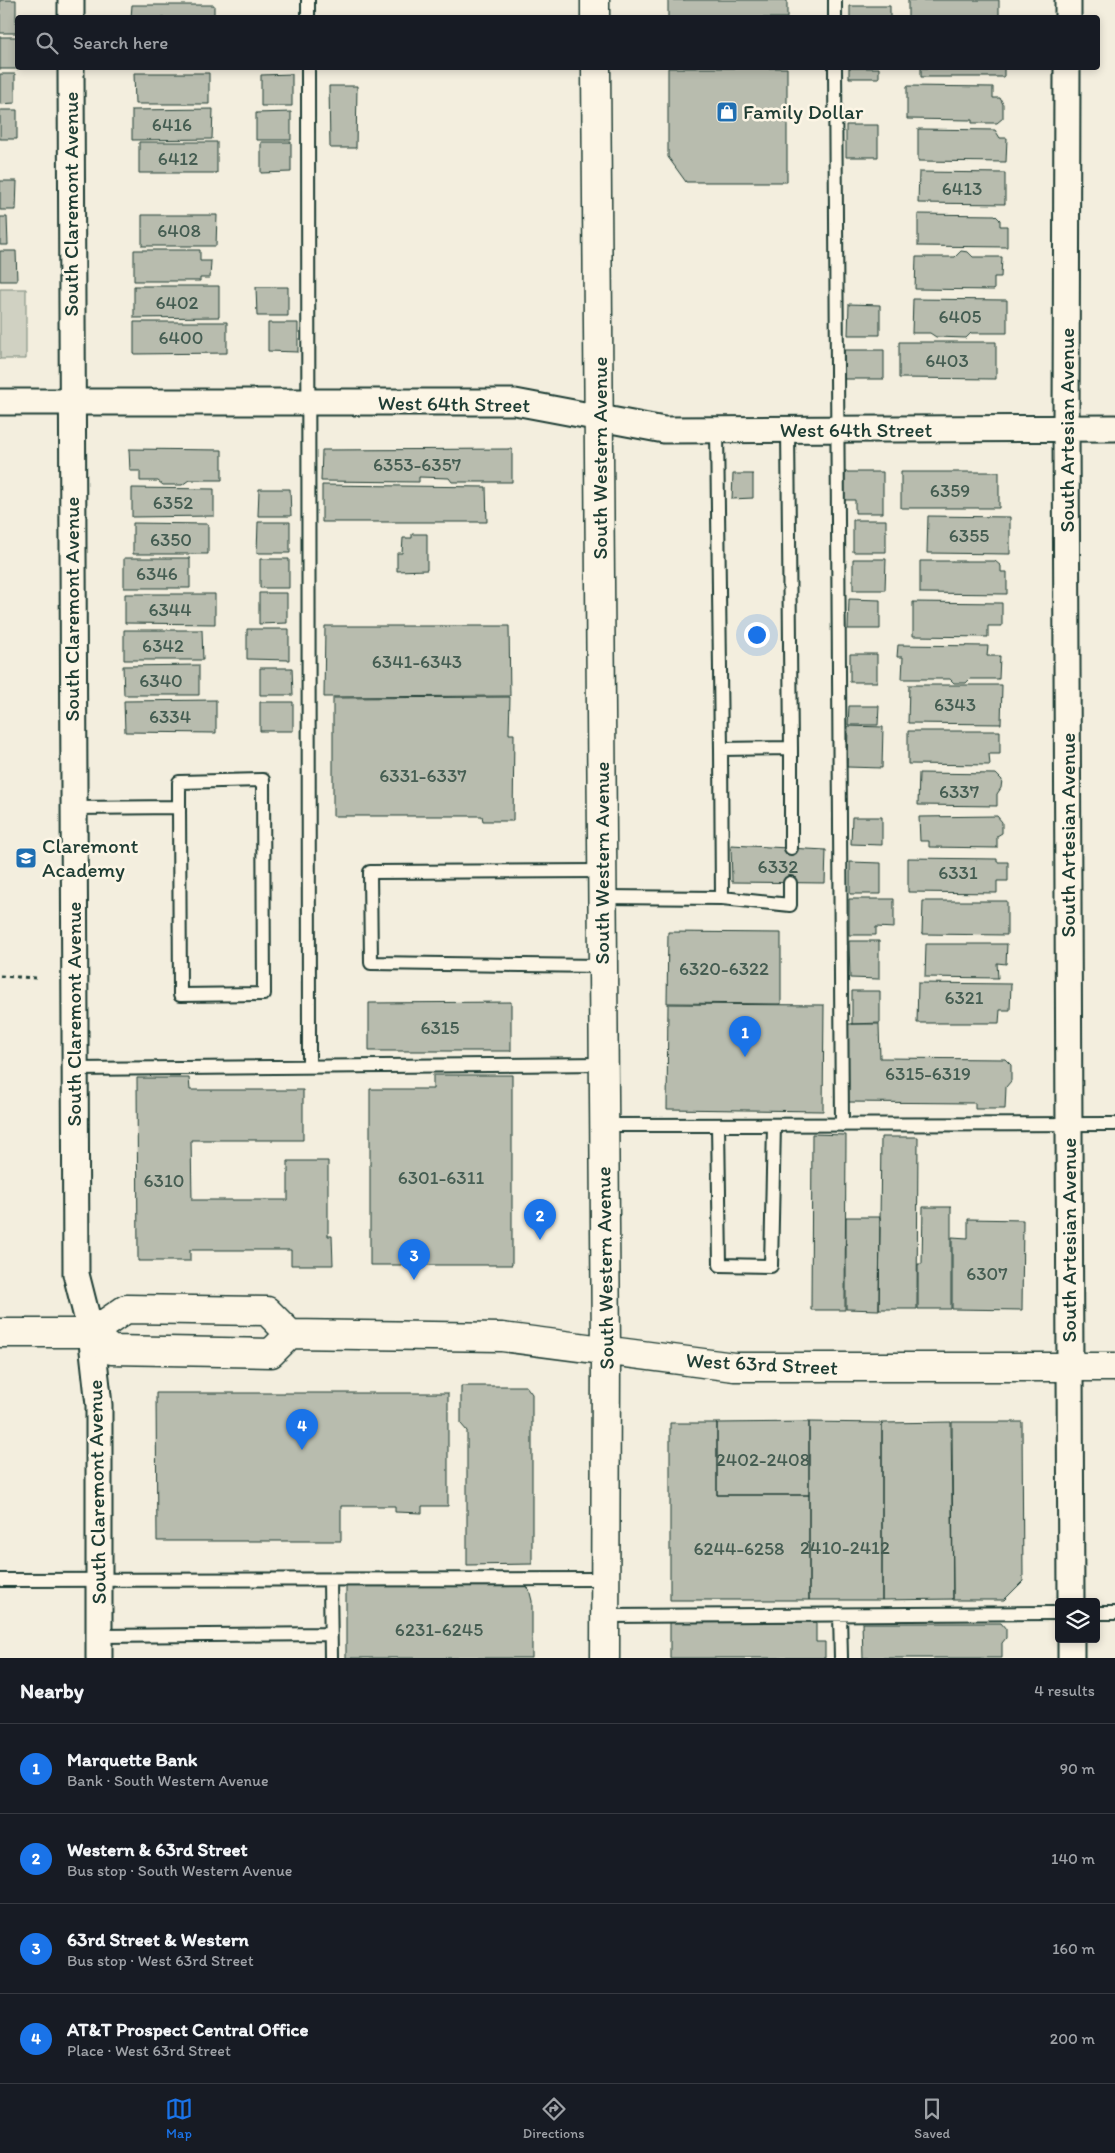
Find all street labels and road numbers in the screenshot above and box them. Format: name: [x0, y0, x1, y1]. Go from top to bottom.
street label: South Claremont Avenue: [58, 92, 83, 316]
street label: South Artesian Avenue: [1054, 328, 1079, 532]
street label: South Western Avenue: [587, 356, 612, 560]
street label: West 64th Street: [377, 390, 531, 417]
street label: West 64th Street: [780, 417, 932, 442]
street label: South Claremont Avenue: [59, 497, 84, 721]
street label: South Artesian Avenue: [1055, 733, 1080, 937]
street label: South Western Avenue: [589, 761, 614, 965]
street label: South Claremont Avenue: [61, 902, 86, 1126]
street label: South Artesian Avenue: [1056, 1138, 1081, 1342]
street label: South Western Avenue: [590, 1166, 619, 1370]
street label: West 63rd Street: [685, 1347, 839, 1380]
street label: South Claremont Avenue: [82, 1379, 111, 1605]

